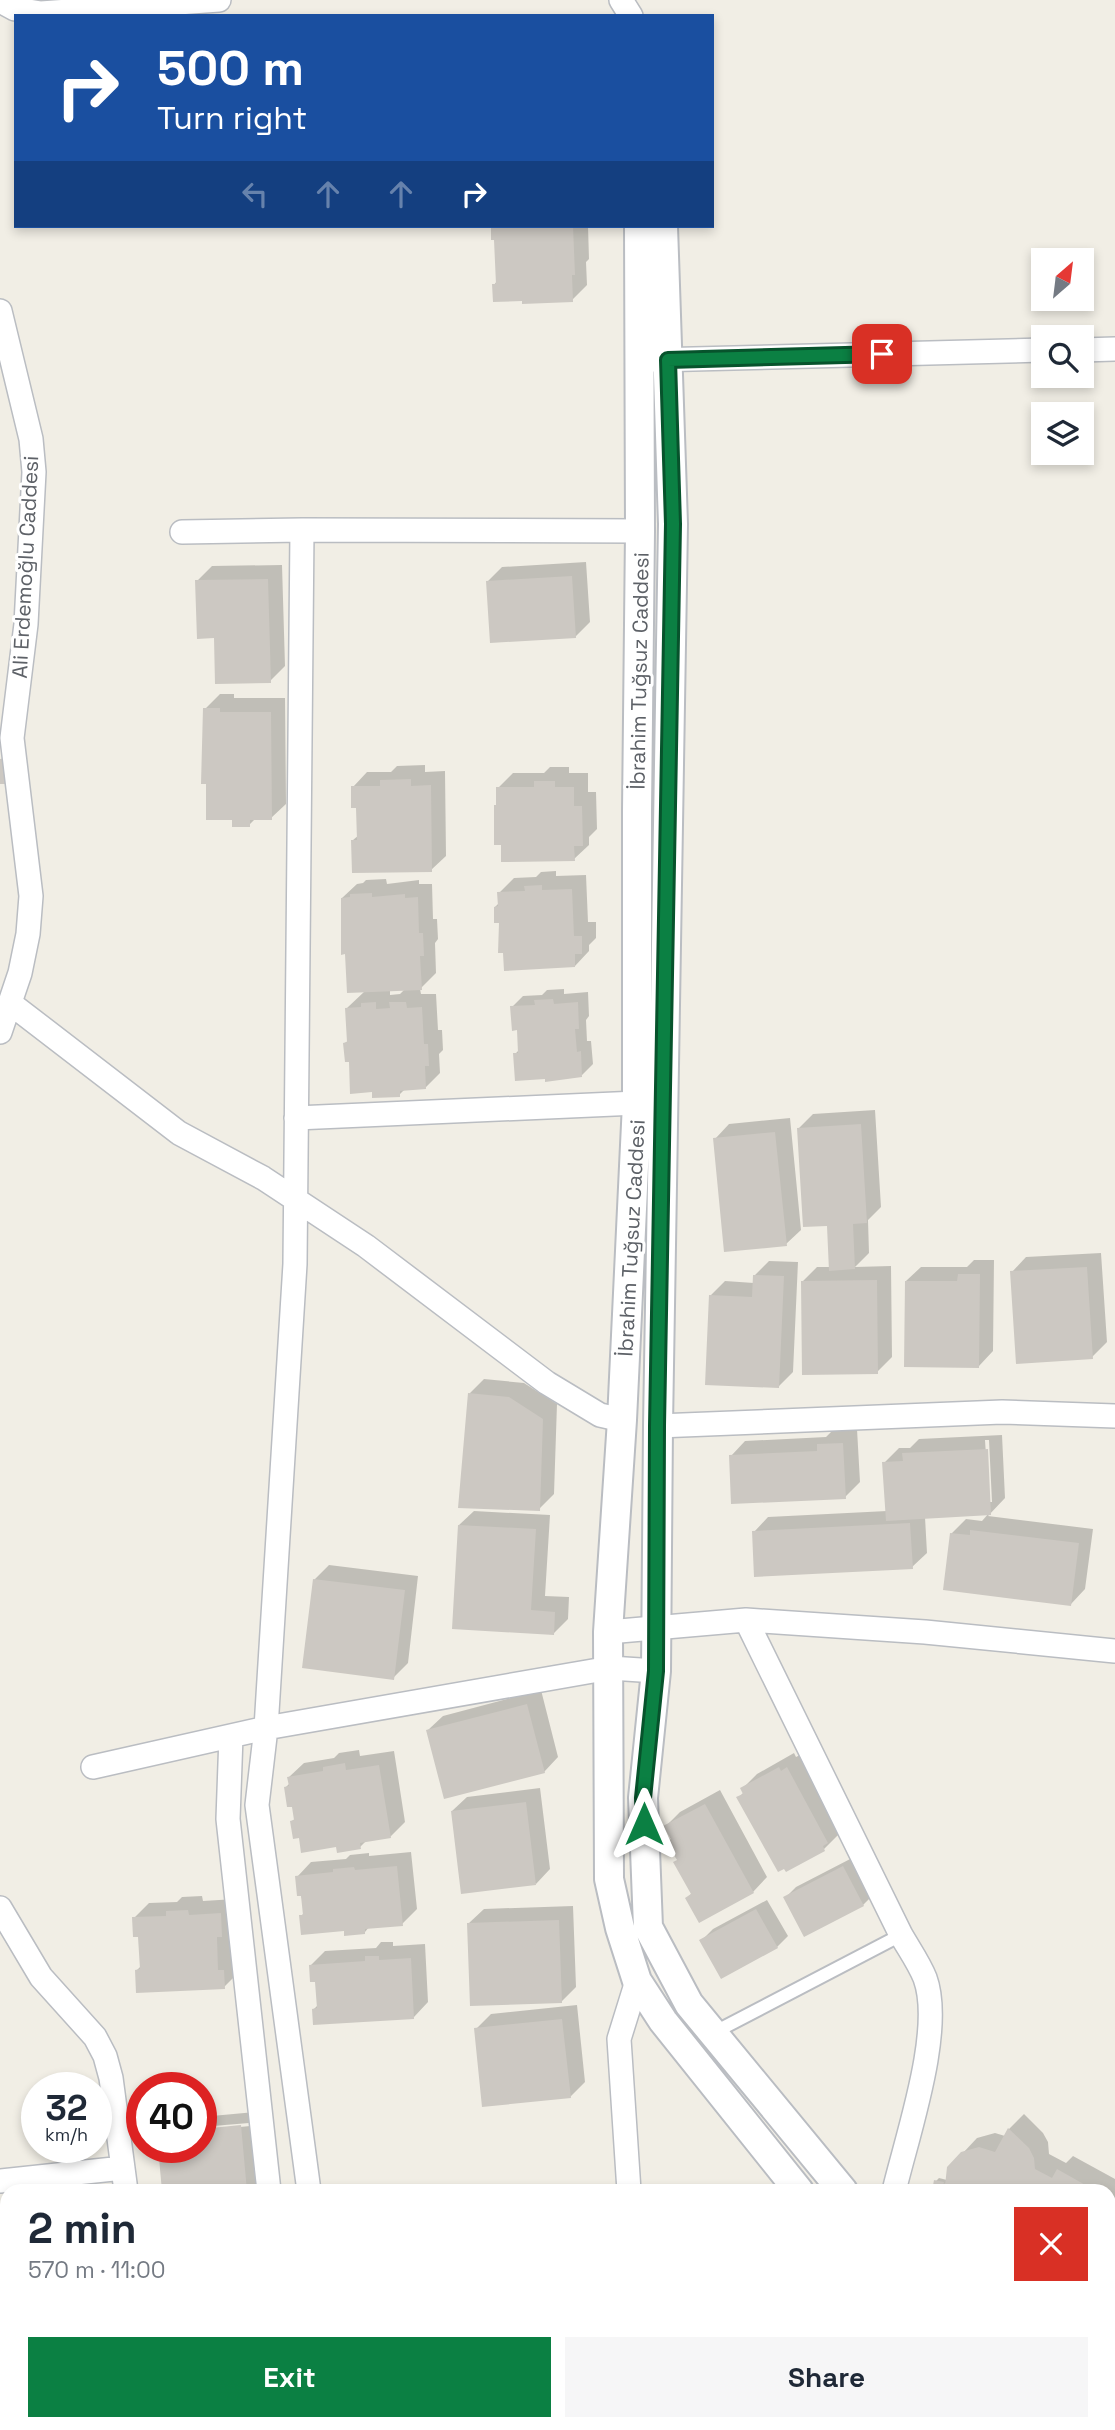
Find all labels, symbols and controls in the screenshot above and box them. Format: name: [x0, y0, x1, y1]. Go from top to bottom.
text: 500 m: [157, 37, 304, 99]
icon: right: [42, 42, 133, 133]
text: Turn right: [157, 98, 307, 138]
icon: left: [236, 175, 274, 213]
icon: ahead: [309, 175, 347, 213]
icon: ahead: [382, 175, 420, 213]
icon: right: [455, 175, 493, 213]
north arrow: [1031, 248, 1094, 312]
map controls: [1031, 248, 1094, 465]
pin: [852, 324, 912, 384]
button: search: [1031, 325, 1094, 388]
icon: arrive: [863, 335, 901, 373]
button: layers: [1031, 402, 1094, 465]
street label: Ali Erdemoğlu Caddesi: [6, 455, 44, 679]
street label: İbrahim Tuğsuz Caddesi: [623, 552, 655, 790]
street label: İbrahim Tuğsuz Caddesi: [611, 1119, 651, 1357]
position arrow: [607, 1787, 681, 1861]
speed limit sign: 40: [126, 2072, 217, 2163]
text: 32: [45, 2086, 88, 2130]
text: km/h: [45, 2123, 88, 2146]
text: 2 min: [28, 2202, 137, 2255]
button: close: [1014, 2207, 1088, 2281]
text: 570 m · 11:00: [28, 2255, 165, 2285]
button: Exit: [28, 2337, 551, 2417]
button: Share: [565, 2337, 1088, 2417]

